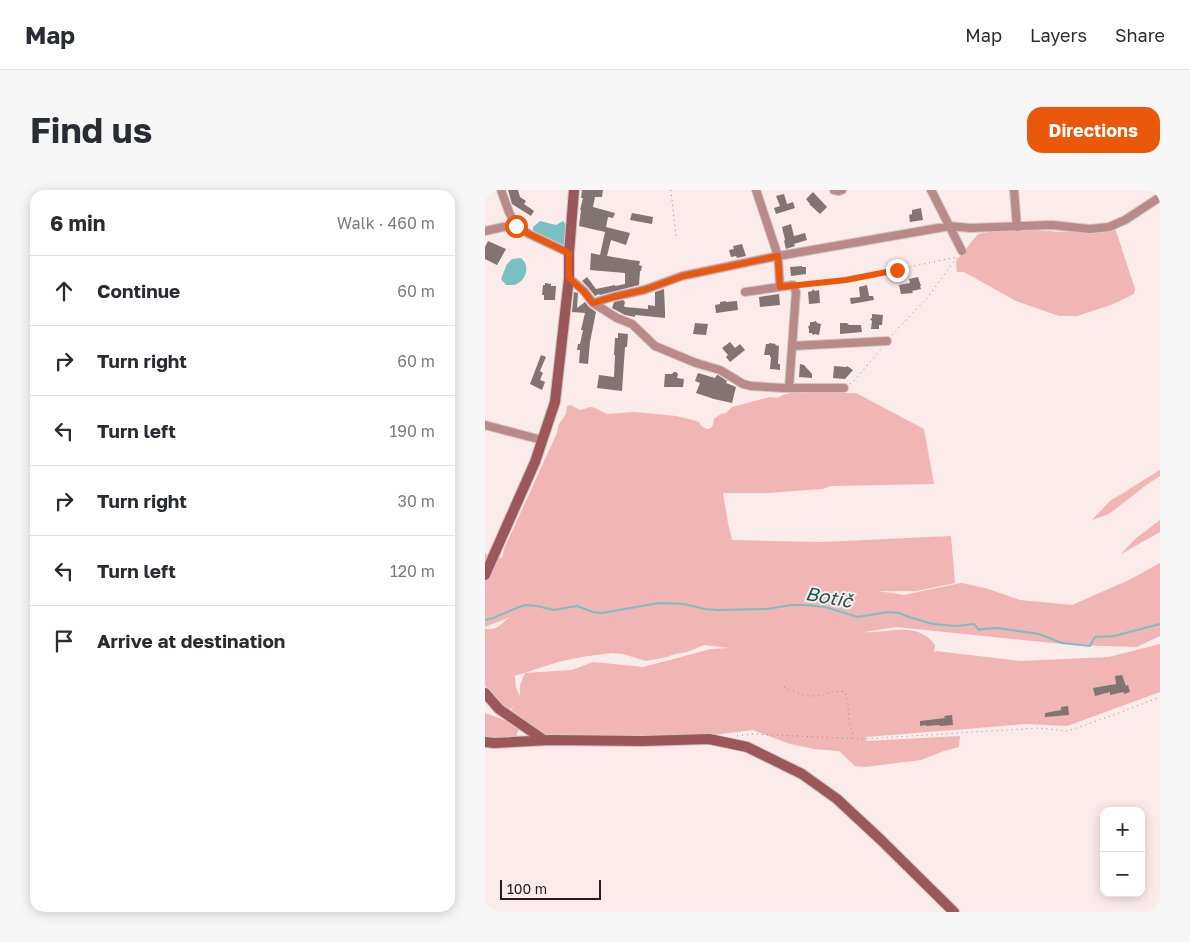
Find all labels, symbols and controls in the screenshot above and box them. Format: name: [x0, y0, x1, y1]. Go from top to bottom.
text: Map: [25, 20, 75, 49]
text: Map: [965, 24, 1002, 46]
text: Layers: [1030, 24, 1087, 46]
text: Share: [1115, 24, 1165, 46]
button: Directions: [1027, 107, 1160, 153]
text: Find us: [30, 109, 152, 151]
text: 6 min: [50, 210, 105, 236]
text: Walk · 460 m: [337, 213, 435, 233]
route start: [505, 215, 528, 238]
route end: [886, 259, 909, 282]
icon: ahead: [50, 277, 78, 305]
text: Continue: [97, 279, 180, 302]
text: 60 m: [397, 281, 435, 301]
icon: right: [50, 347, 78, 375]
text: Turn right: [97, 349, 187, 372]
text: 60 m: [397, 351, 435, 371]
icon: left: [50, 417, 78, 445]
text: Turn left: [97, 419, 176, 442]
text: 190 m: [389, 421, 435, 441]
icon: right: [50, 487, 78, 515]
text: Turn right: [97, 489, 187, 512]
text: 30 m: [398, 491, 435, 511]
icon: left: [50, 557, 78, 585]
text: Turn left: [97, 559, 176, 582]
text: 120 m: [390, 561, 435, 581]
water label: Botič: [804, 581, 856, 612]
icon: arrive: [50, 627, 78, 655]
text: Arrive at destination: [97, 629, 285, 652]
map controls: [1100, 807, 1145, 897]
button: +: [1100, 807, 1145, 852]
button: −: [1100, 852, 1145, 897]
scale bar: [500, 877, 601, 900]
text: 100 m: [507, 880, 547, 897]

